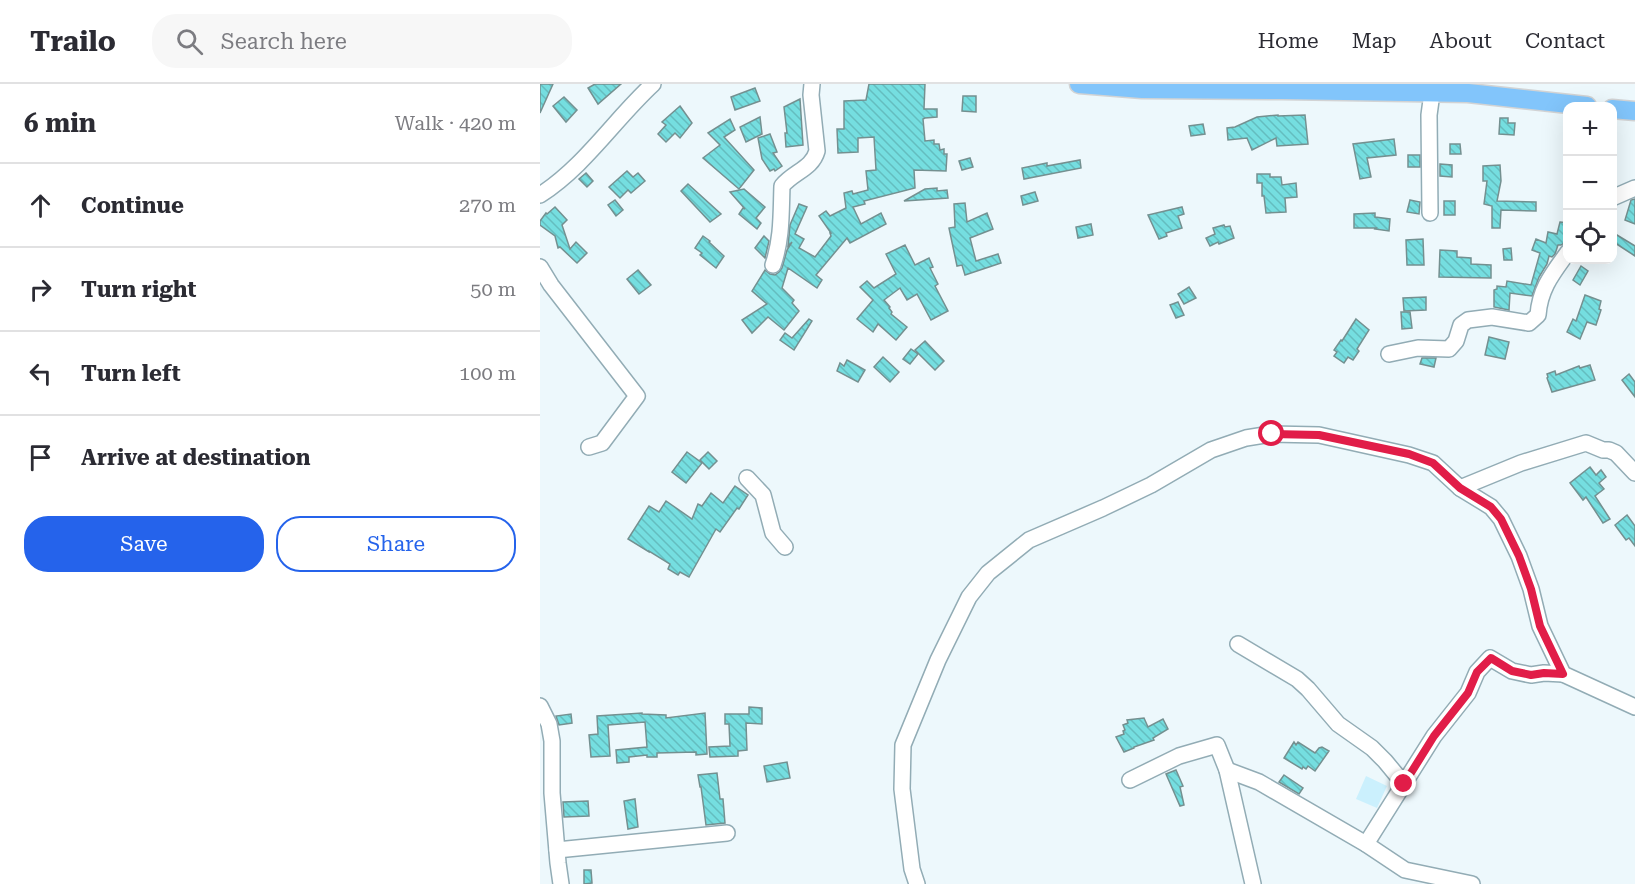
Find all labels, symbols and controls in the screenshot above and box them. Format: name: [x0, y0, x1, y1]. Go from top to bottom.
search box: [152, 14, 572, 68]
text: Trailo: [30, 25, 116, 58]
icon: search: [173, 25, 206, 58]
text: Search here: [221, 29, 347, 54]
text: Home: [1258, 29, 1319, 53]
text: Map: [1352, 29, 1397, 53]
text: About: [1430, 29, 1492, 53]
text: Contact: [1525, 29, 1605, 53]
map controls: [1563, 102, 1617, 264]
button: +: [1563, 102, 1617, 156]
text: 6 min: [24, 108, 96, 138]
text: Walk · 420 m: [395, 111, 516, 135]
button: −: [1563, 156, 1617, 210]
icon: ahead: [24, 189, 57, 222]
text: Continue: [81, 193, 184, 218]
text: 270 m: [459, 193, 516, 217]
button: locate: [1563, 210, 1617, 264]
icon: right: [24, 273, 57, 306]
text: Turn right: [81, 277, 196, 302]
text: 50 m: [470, 277, 516, 301]
icon: left: [24, 357, 57, 390]
text: Turn left: [81, 361, 181, 386]
text: 100 m: [459, 361, 516, 385]
route start: [1258, 420, 1284, 446]
icon: arrive: [24, 441, 57, 474]
text: Arrive at destination: [81, 445, 310, 470]
button: Save: [24, 516, 264, 572]
button: Share: [276, 516, 516, 572]
route end: [1390, 770, 1416, 796]

